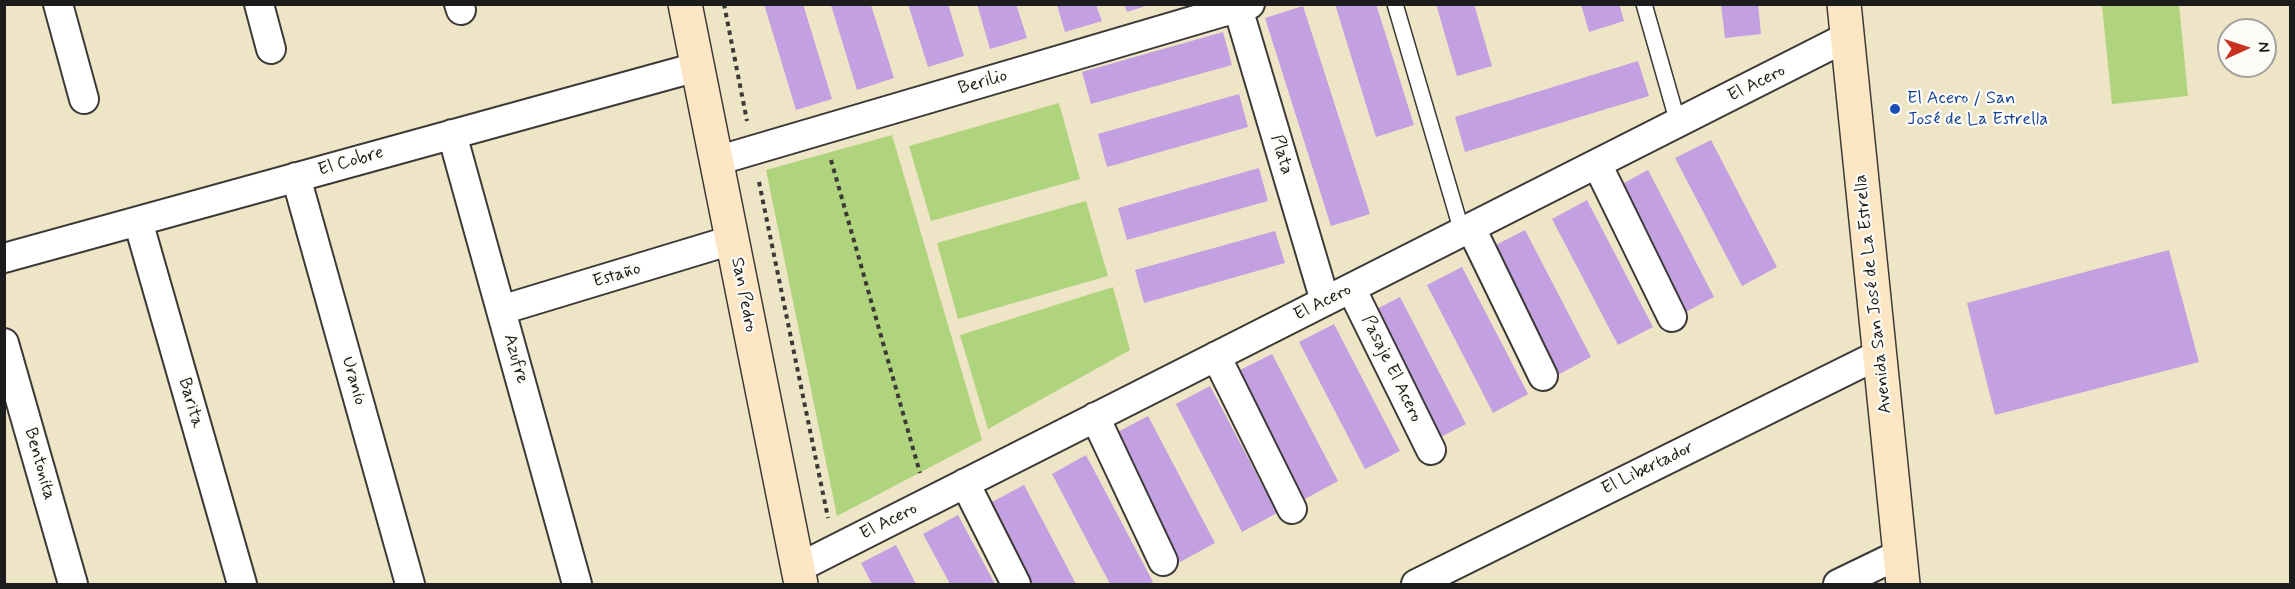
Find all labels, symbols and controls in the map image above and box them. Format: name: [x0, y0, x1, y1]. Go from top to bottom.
north arrow: [2217, 18, 2277, 78]
text: N: [2253, 41, 2274, 53]
street label: El Acero: [1725, 60, 1789, 108]
street label: Berilio: [956, 66, 1010, 100]
place label: El Acero / San José de La Estrella: [1907, 88, 2048, 130]
marker: El Acero / San José de La Estrella: [1888, 102, 1902, 116]
street label: Plata: [1265, 132, 1297, 178]
street label: El Cobre: [316, 142, 386, 182]
street label: Avenida San José de La Estrella: [1851, 173, 1897, 415]
street label: San Pedro: [725, 256, 761, 334]
street label: Estaño: [590, 259, 644, 293]
street label: El Acero: [1291, 279, 1355, 327]
street label: Pasaje El Acero: [1356, 312, 1426, 426]
street label: Azufre: [498, 332, 532, 386]
street label: Uranio: [336, 354, 370, 408]
street label: Barita: [173, 375, 207, 431]
street label: Bentonita: [18, 425, 60, 503]
street label: El Libertador: [1598, 437, 1698, 501]
street label: El Acero: [857, 498, 921, 546]

